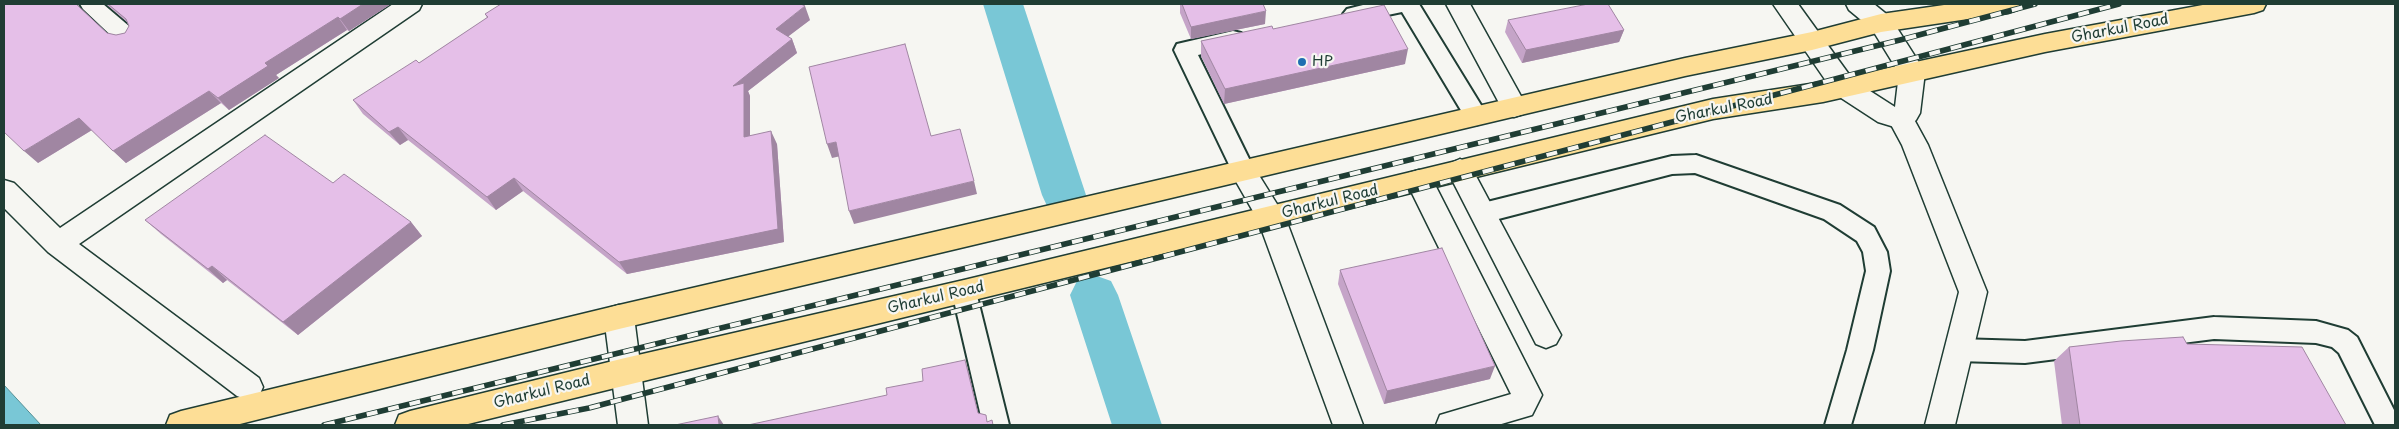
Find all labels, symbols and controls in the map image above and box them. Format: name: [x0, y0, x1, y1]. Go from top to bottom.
street label: Gharkul Road: [2070, 11, 2170, 47]
place label: HP: [1312, 53, 1333, 71]
marker: HP: [1296, 56, 1308, 68]
street label: Gharkul Road: [1674, 91, 1774, 127]
street label: Gharkul Road: [1280, 181, 1380, 223]
street label: Gharkul Road: [886, 278, 986, 318]
street label: Gharkul Road: [492, 371, 592, 413]

